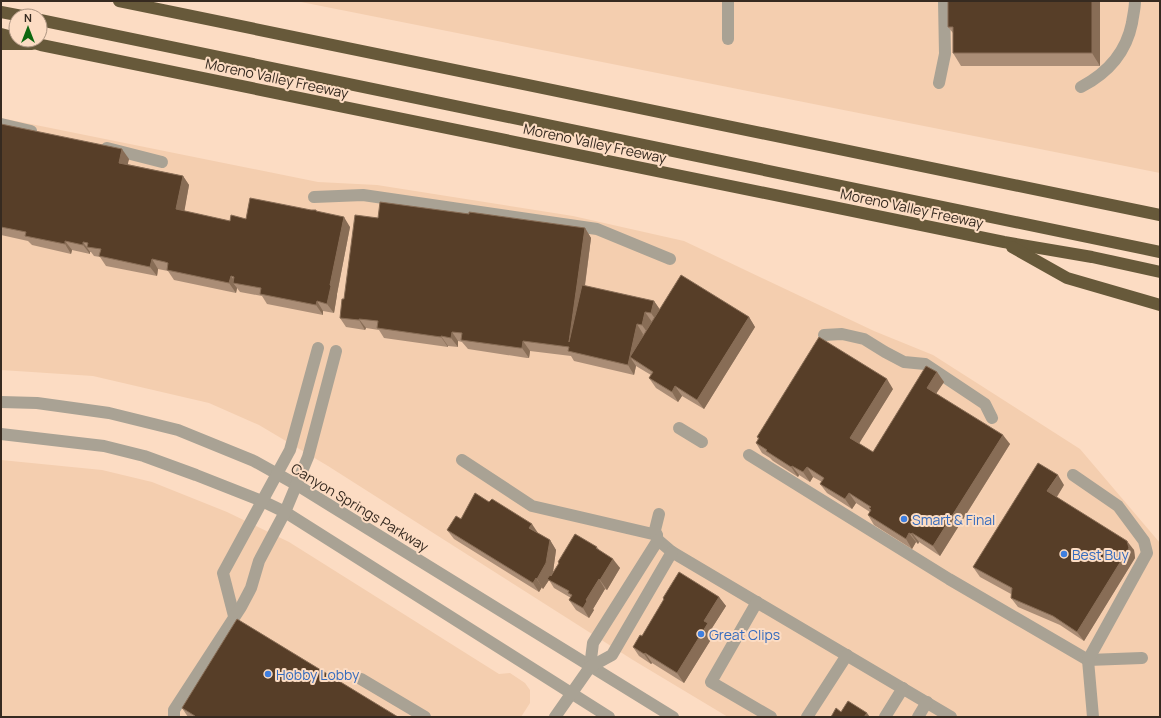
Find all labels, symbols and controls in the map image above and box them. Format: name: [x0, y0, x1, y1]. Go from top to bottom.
north arrow: [8, 8, 48, 48]
text: N: [24, 10, 32, 25]
street label: Moreno Valley Freeway: [204, 54, 351, 103]
street label: Moreno Valley Freeway: [522, 119, 669, 168]
street label: Moreno Valley Freeway: [839, 184, 986, 233]
street label: Canyon Springs Parkway: [288, 458, 433, 556]
place label: Smart & Final: [912, 510, 995, 529]
marker: Smart & Final: [899, 514, 909, 524]
place label: Best Buy: [1072, 545, 1129, 564]
marker: Best Buy: [1059, 549, 1069, 559]
place label: Great Clips: [709, 625, 780, 644]
marker: Great Clips: [696, 629, 706, 639]
place label: Hobby Lobby: [276, 665, 360, 684]
marker: Hobby Lobby: [263, 669, 273, 679]

